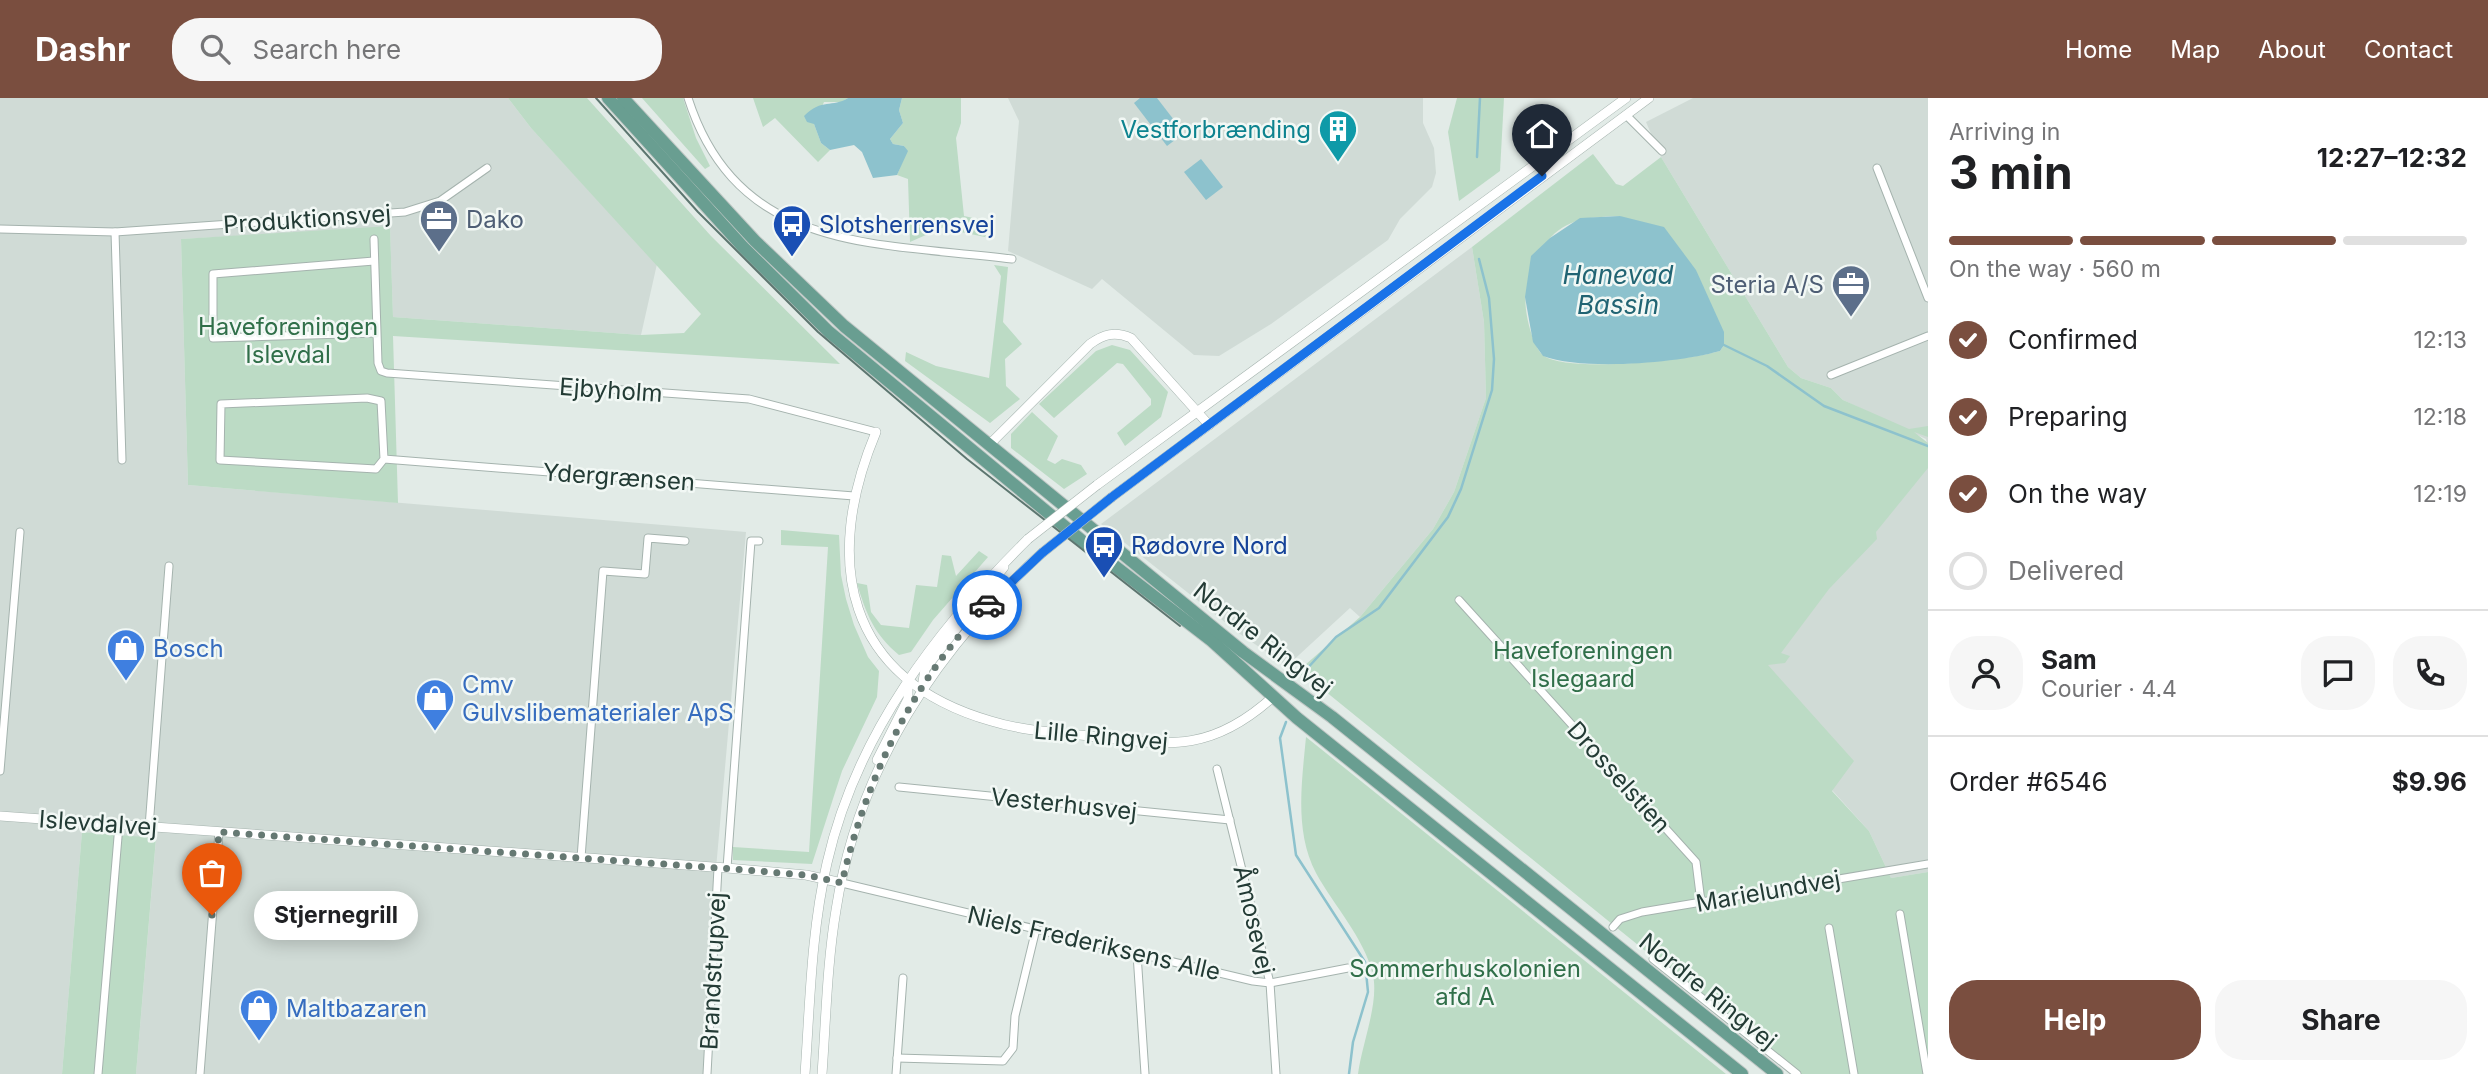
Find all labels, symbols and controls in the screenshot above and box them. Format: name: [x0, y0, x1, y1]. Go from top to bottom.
search box: [172, 18, 662, 81]
text: Dashr: [35, 29, 130, 69]
icon: search: [196, 30, 234, 68]
text: Search here: [252, 34, 401, 65]
text: Home: [2065, 35, 2132, 64]
text: Map: [2170, 35, 2220, 64]
text: About: [2258, 35, 2326, 64]
text: Contact: [2364, 35, 2453, 64]
pin: [1512, 104, 1572, 176]
building icon: Vestforbrænding: [1317, 108, 1359, 163]
place label: Vestforbrænding: [1120, 115, 1311, 144]
icon: home: [1523, 115, 1561, 153]
text: Arriving in: [1949, 118, 2060, 146]
text: 12:27–12:32: [2317, 142, 2467, 173]
text: 3 min: [1949, 144, 2073, 200]
office icon: Dako: [418, 198, 460, 253]
street label: Produktionsvej: [222, 199, 392, 239]
bus stop icon: Slotsherrensvej: [771, 203, 813, 258]
place label: Dako: [466, 205, 524, 234]
place label: Slotsherrensvej: [819, 210, 995, 239]
text: On the way · 560 m: [1949, 255, 2161, 283]
water label: Hanevad Bassin: [1562, 259, 1674, 320]
office icon: Steria A/S: [1830, 263, 1872, 318]
place label: Steria A/S: [1710, 270, 1824, 299]
park label: Haveforeningen Islevdal: [198, 312, 378, 369]
icon: check: [1949, 321, 1987, 359]
text: Confirmed: [2008, 324, 2138, 355]
text: 12:13: [2413, 326, 2467, 354]
street label: Ejbyholm: [558, 372, 664, 408]
icon: check: [1949, 398, 1987, 436]
text: Preparing: [2008, 401, 2128, 432]
text: 12:18: [2413, 403, 2467, 431]
street label: Ydergrænsen: [542, 457, 696, 497]
icon: check: [1949, 475, 1987, 513]
text: On the way: [2008, 478, 2147, 509]
text: 12:19: [2413, 480, 2467, 508]
bus stop icon: Rødovre Nord: [1083, 524, 1125, 579]
place label: Rødovre Nord: [1131, 531, 1288, 560]
text: Delivered: [2008, 555, 2124, 586]
courier: [952, 570, 1022, 640]
street label: Nordre Ringvej: [1188, 576, 1338, 702]
icon: car: [968, 586, 1006, 624]
shop icon: Bosch: [105, 627, 147, 682]
place label: Bosch: [153, 634, 224, 663]
park label: Haveforeningen Islegaard: [1493, 636, 1673, 693]
button: person: [1949, 636, 2023, 710]
button: chat: [2301, 636, 2375, 710]
button: phone: [2393, 636, 2467, 710]
text: Sam: [2041, 644, 2097, 675]
place label: Cmv Gulvslibematerialer ApS: [462, 670, 734, 727]
text: Courier · 4.4: [2041, 675, 2177, 703]
shop icon: Cmv Gulvslibematerialer ApS: [414, 677, 456, 732]
street label: Drosselstien: [1561, 715, 1677, 839]
street label: Lille Ringvej: [1033, 716, 1169, 756]
text: Order #6546: [1949, 766, 2108, 797]
text: $9.96: [2392, 766, 2467, 797]
street label: Vesterhusvej: [989, 782, 1139, 826]
street label: Islevdalvej: [38, 804, 158, 842]
pin: [182, 843, 242, 915]
icon: bag: [193, 854, 231, 892]
street label: Åmosevej: [1227, 862, 1283, 977]
street label: Marielundvej: [1693, 864, 1843, 918]
callout: Stjernegrill: [254, 890, 418, 940]
street label: Brandstrupvej: [694, 891, 732, 1051]
street label: Niels Frederiksens Alle: [965, 900, 1223, 986]
text: Stjernegrill: [274, 901, 398, 929]
street label: Nordre Ringvej: [1634, 927, 1782, 1055]
park label: Sommerhuskolonien afd A: [1349, 954, 1581, 1011]
button: Help: [1949, 980, 2201, 1060]
button: Share: [2215, 980, 2467, 1060]
shop icon: Maltbazaren: [238, 987, 280, 1042]
place label: Maltbazaren: [286, 994, 427, 1023]

